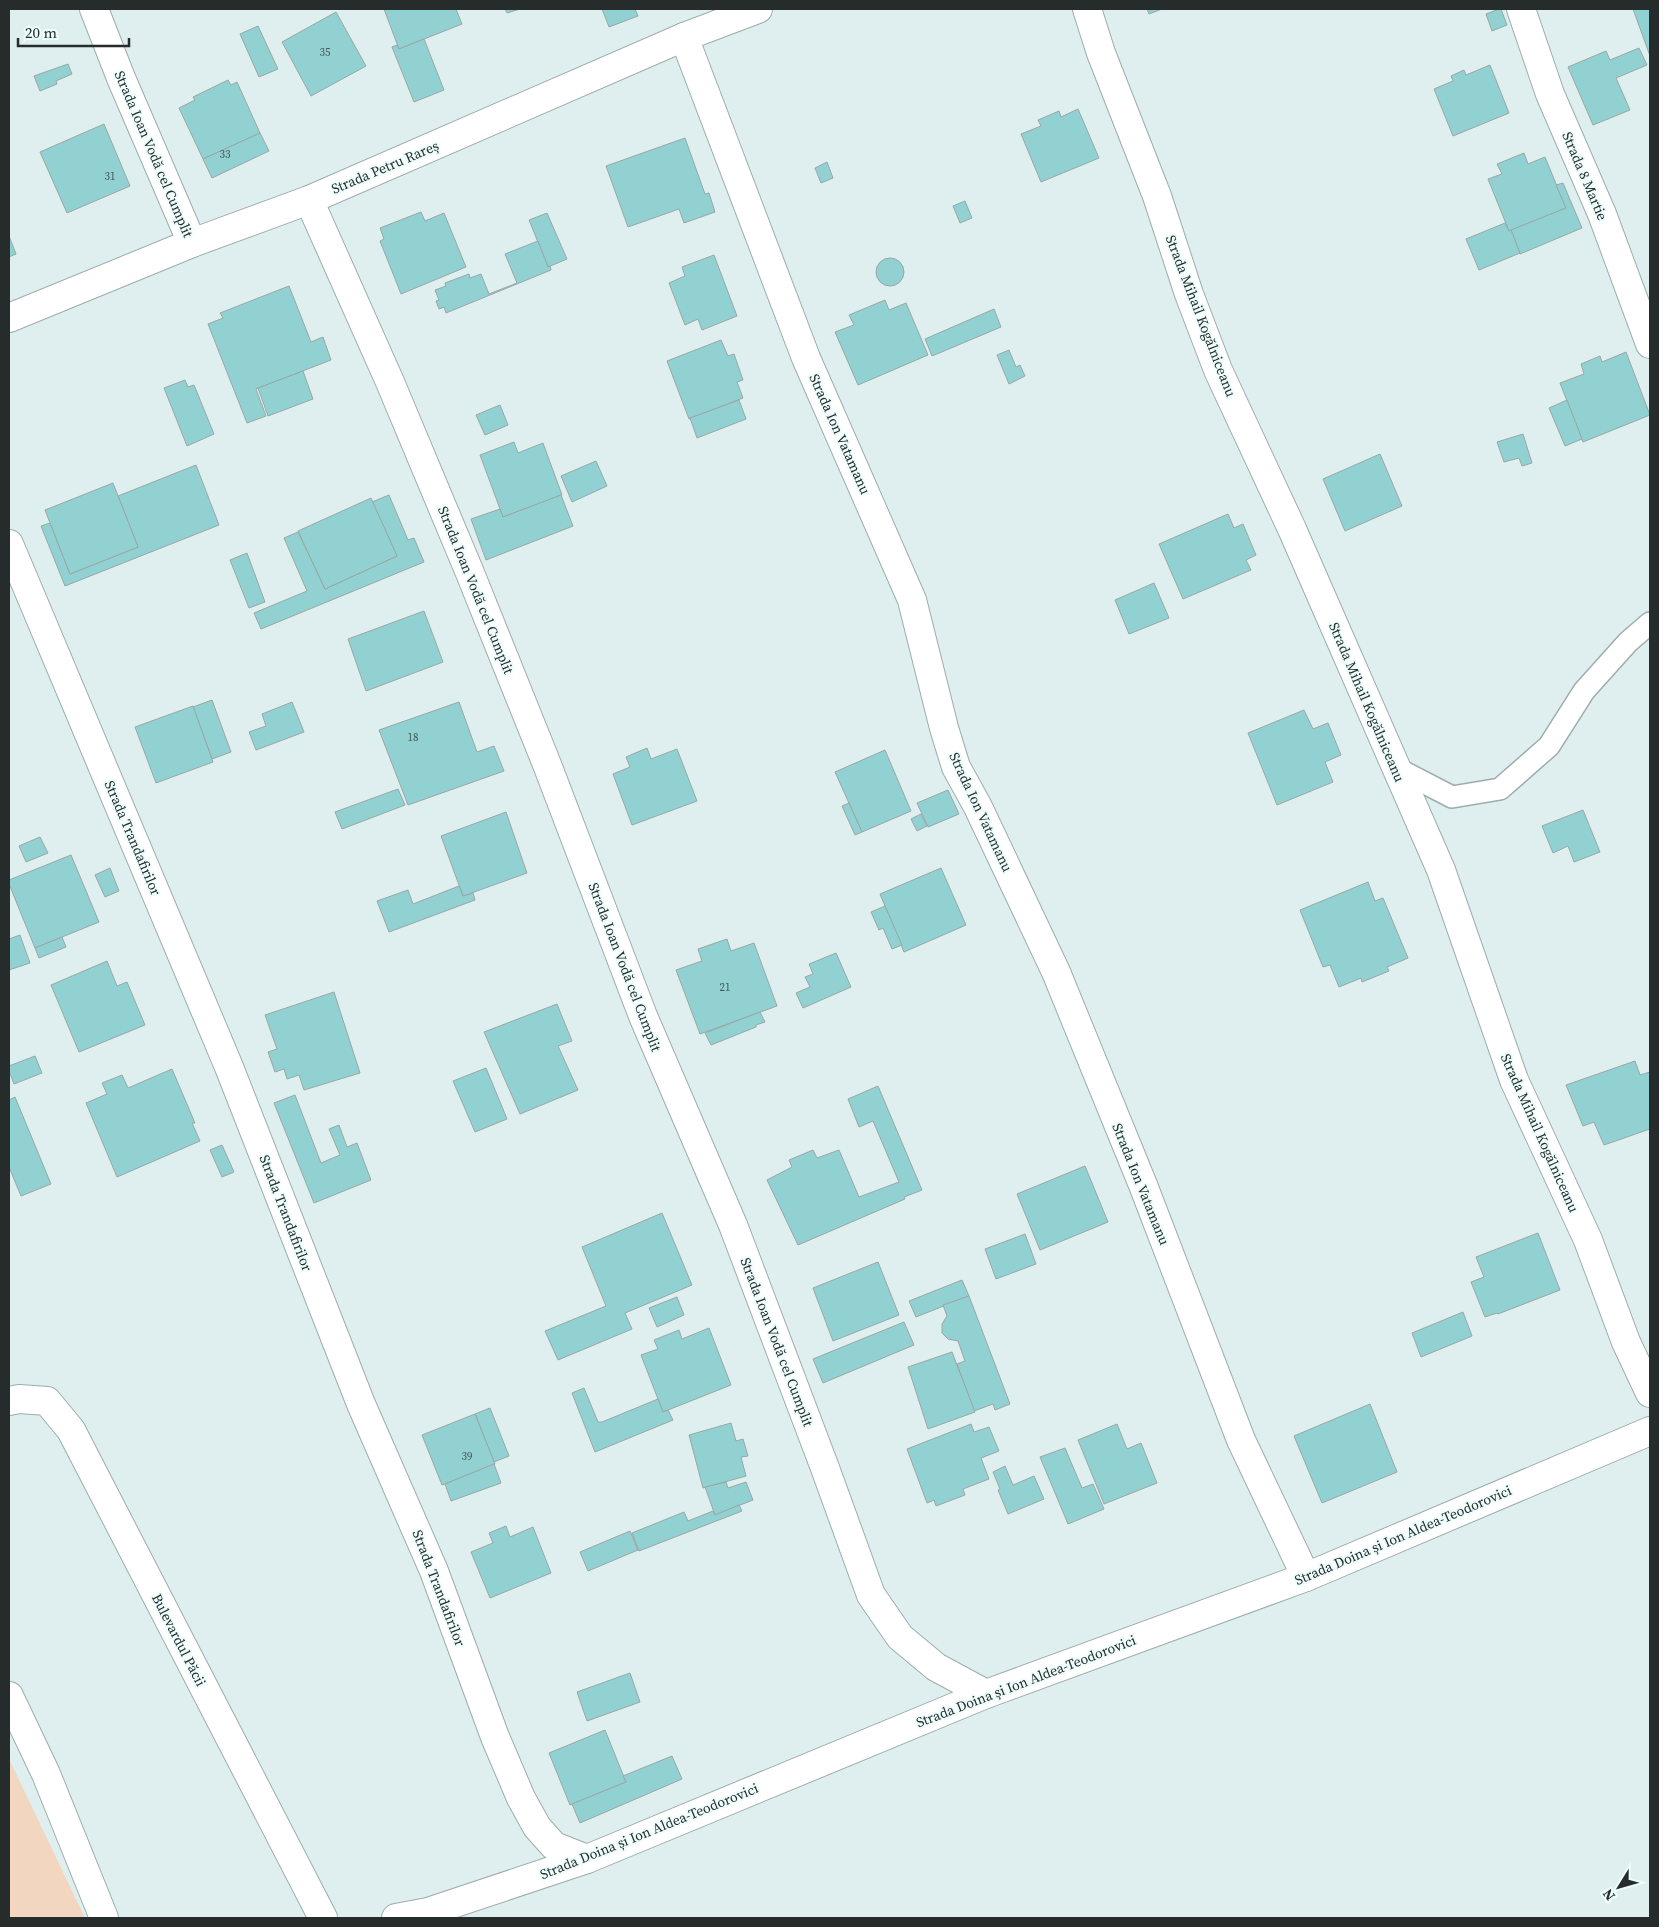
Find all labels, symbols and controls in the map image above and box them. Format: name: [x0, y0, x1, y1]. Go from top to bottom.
scale bar: [18, 15, 129, 47]
text: 20 m: [25, 22, 57, 43]
house number: 35: [320, 45, 331, 60]
street label: Strada Ioan Vodă cel Cumplit: [110, 68, 198, 241]
street label: Strada 8 Martie: [1557, 129, 1613, 223]
street label: Strada Petru Rareș: [328, 135, 442, 199]
house number: 33: [220, 147, 231, 162]
house number: 31: [105, 169, 116, 184]
street label: Strada Mihail Kogălniceanu: [1161, 232, 1241, 400]
street label: Strada Ion Vatamanu: [804, 371, 876, 497]
street label: Strada Ioan Vodă cel Cumplit: [433, 503, 519, 677]
street label: Strada Mihail Kogălniceanu: [1324, 619, 1410, 785]
house number: 18: [408, 730, 419, 745]
street label: Strada Ion Vatamanu: [944, 749, 1018, 875]
street label: Strada Trandafirilor: [100, 777, 166, 899]
street label: Strada Ioan Vodă cel Cumplit: [584, 880, 667, 1055]
house number: 21: [720, 980, 731, 995]
street label: Strada Mihail Kogălniceanu: [1496, 1050, 1584, 1216]
street label: Strada Ion Vatamanu: [1107, 1120, 1175, 1248]
street label: Strada Trandafirilor: [255, 1152, 317, 1274]
street label: Strada Ioan Vodă cel Cumplit: [736, 1255, 819, 1430]
house number: 39: [462, 1449, 473, 1464]
street label: Strada Doina și Ion Aldea-Teodorovici: [1291, 1480, 1515, 1590]
street label: Strada Trandafirilor: [408, 1527, 470, 1649]
street label: Bulevardul Păcii: [147, 1590, 211, 1690]
street label: Strada Doina și Ion Aldea-Teodorovici: [913, 1630, 1139, 1732]
street label: Strada Doina și Ion Aldea-Teodorovici: [537, 1778, 761, 1884]
north arrow: [1594, 1862, 1644, 1912]
text: N: [1598, 1885, 1620, 1905]

